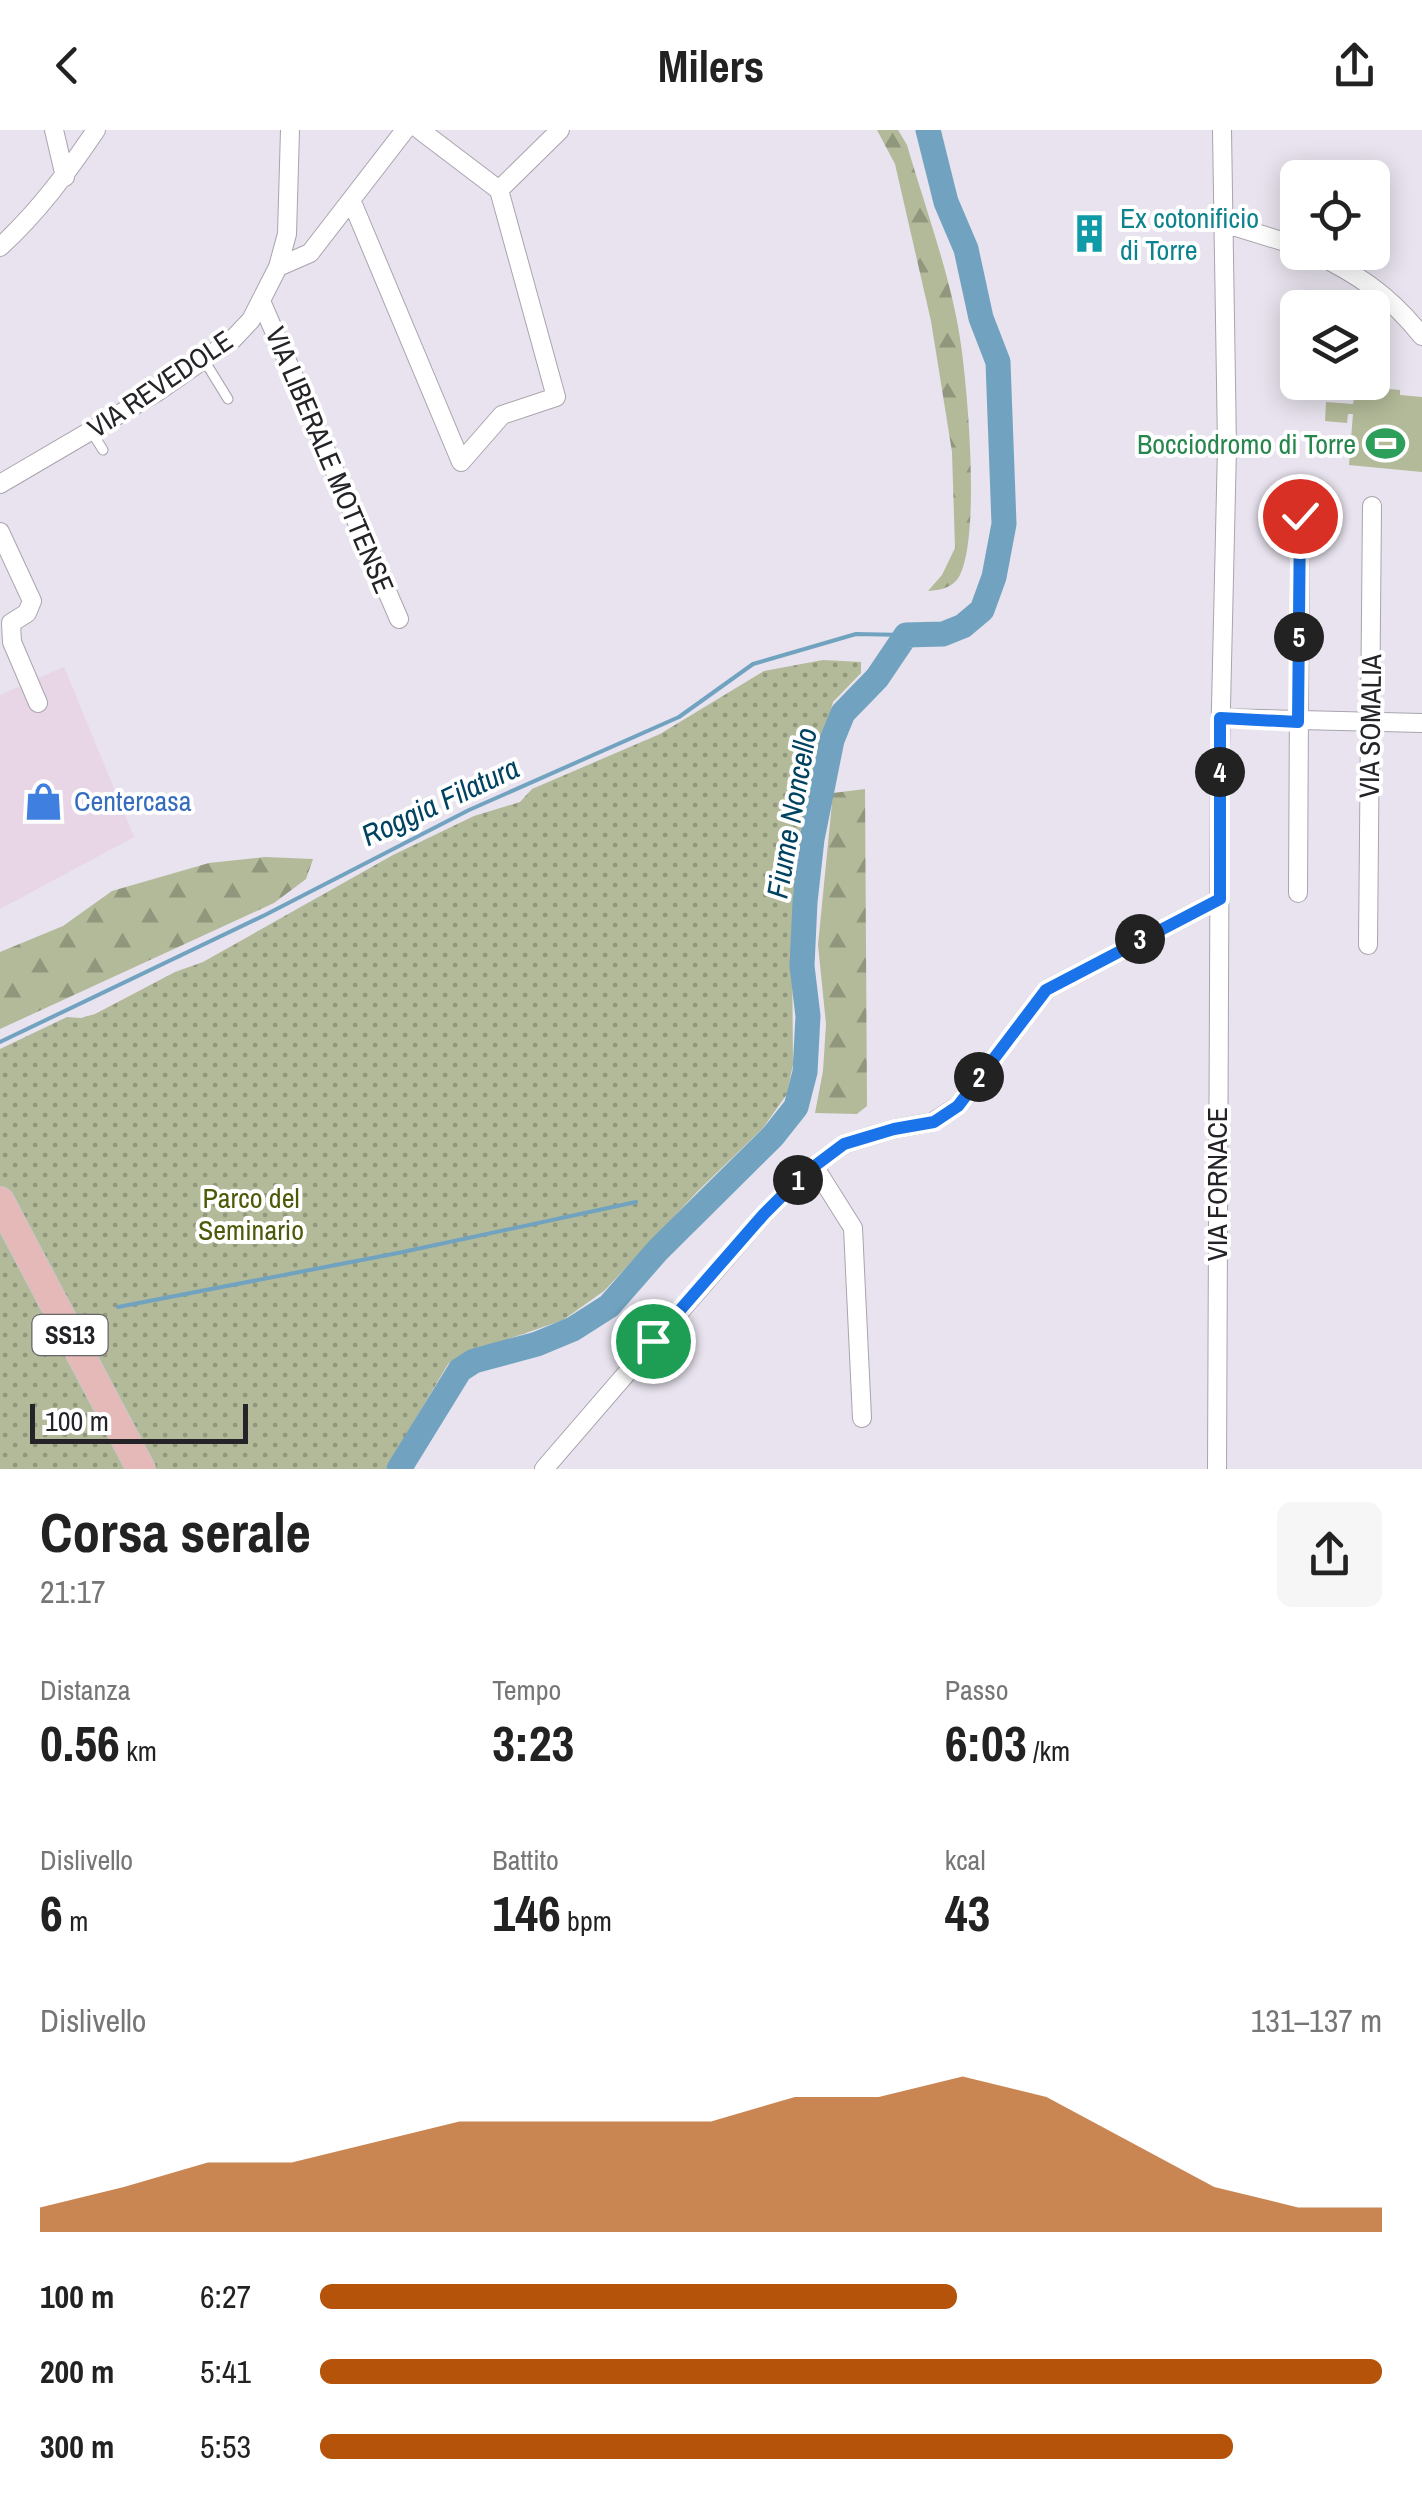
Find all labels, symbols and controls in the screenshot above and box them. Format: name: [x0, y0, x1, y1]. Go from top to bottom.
text: Milers: [658, 35, 764, 96]
icon: back: [40, 38, 95, 93]
icon: share: [1327, 38, 1382, 93]
map controls: [1280, 160, 1390, 400]
button: locate: [1280, 160, 1390, 270]
place label: Ex cotonificio di Torre: [1120, 199, 1259, 269]
building icon: Ex cotonificio di Torre: [1069, 213, 1111, 255]
button: layers: [1280, 290, 1390, 400]
street label: VIA REVEDOLE: [80, 321, 240, 447]
street label: VIA LIBERALE MOTTENSE: [257, 321, 403, 599]
sports icon: Bocciodromo di Torre: [1365, 423, 1407, 465]
place label: Bocciodromo di Torre: [1137, 425, 1356, 463]
pin: [1258, 474, 1343, 559]
icon: check: [1273, 489, 1328, 544]
pin: 5: [1274, 612, 1324, 662]
text: 5: [1293, 618, 1305, 656]
street label: VIA SOMALIA: [1350, 653, 1390, 798]
water label: Fiume Noncello: [756, 725, 826, 901]
water label: Roggia Filatura: [355, 747, 525, 855]
pin: 4: [1195, 747, 1245, 797]
text: 4: [1214, 753, 1226, 791]
shop icon: Centercasa: [23, 780, 65, 822]
place label: Centercasa: [74, 782, 192, 820]
pin: 3: [1115, 914, 1165, 964]
text: 3: [1134, 920, 1146, 958]
pin: 2: [954, 1052, 1004, 1102]
text: 2: [973, 1058, 985, 1096]
street label: VIA FORNACE: [1198, 1107, 1236, 1261]
pin: 1: [773, 1155, 823, 1205]
text: 1: [792, 1161, 804, 1199]
park label: Parco del Seminario: [198, 1179, 304, 1249]
pin: [611, 1299, 696, 1384]
icon: arrive: [626, 1314, 681, 1369]
road number: SS13: [32, 1315, 108, 1355]
scale bar: [30, 1399, 248, 1444]
text: 100 m: [45, 1402, 109, 1440]
text: Corsa serale: [40, 1495, 311, 1569]
button: share: [1277, 1502, 1382, 1607]
text: 21:17: [40, 1570, 106, 1613]
text: Distanza: [40, 1671, 131, 1709]
text: Tempo: [492, 1671, 561, 1709]
text: Passo: [945, 1671, 1008, 1709]
text: 0.56: [40, 1709, 120, 1777]
text: 3:23: [492, 1709, 574, 1777]
text: 6:03: [945, 1709, 1027, 1777]
text: km: [120, 1732, 157, 1770]
text: /km: [1027, 1732, 1070, 1770]
text: Dislivello: [40, 1841, 133, 1879]
text: Battito: [492, 1841, 559, 1879]
text: kcal: [945, 1841, 985, 1879]
text: 6: [40, 1879, 63, 1947]
text: 146: [492, 1879, 561, 1947]
text: 43: [945, 1879, 990, 1947]
text: m: [63, 1902, 88, 1940]
text: bpm: [561, 1902, 612, 1940]
text: Dislivello: [40, 1999, 146, 2042]
text: 131–137 m: [1251, 1999, 1382, 2042]
text: 100 m: [40, 2275, 114, 2318]
text: 6:27: [200, 2275, 251, 2318]
text: 200 m: [40, 2350, 114, 2393]
text: 5:41: [200, 2350, 251, 2393]
text: 300 m: [40, 2425, 114, 2468]
text: 5:53: [200, 2425, 251, 2468]

